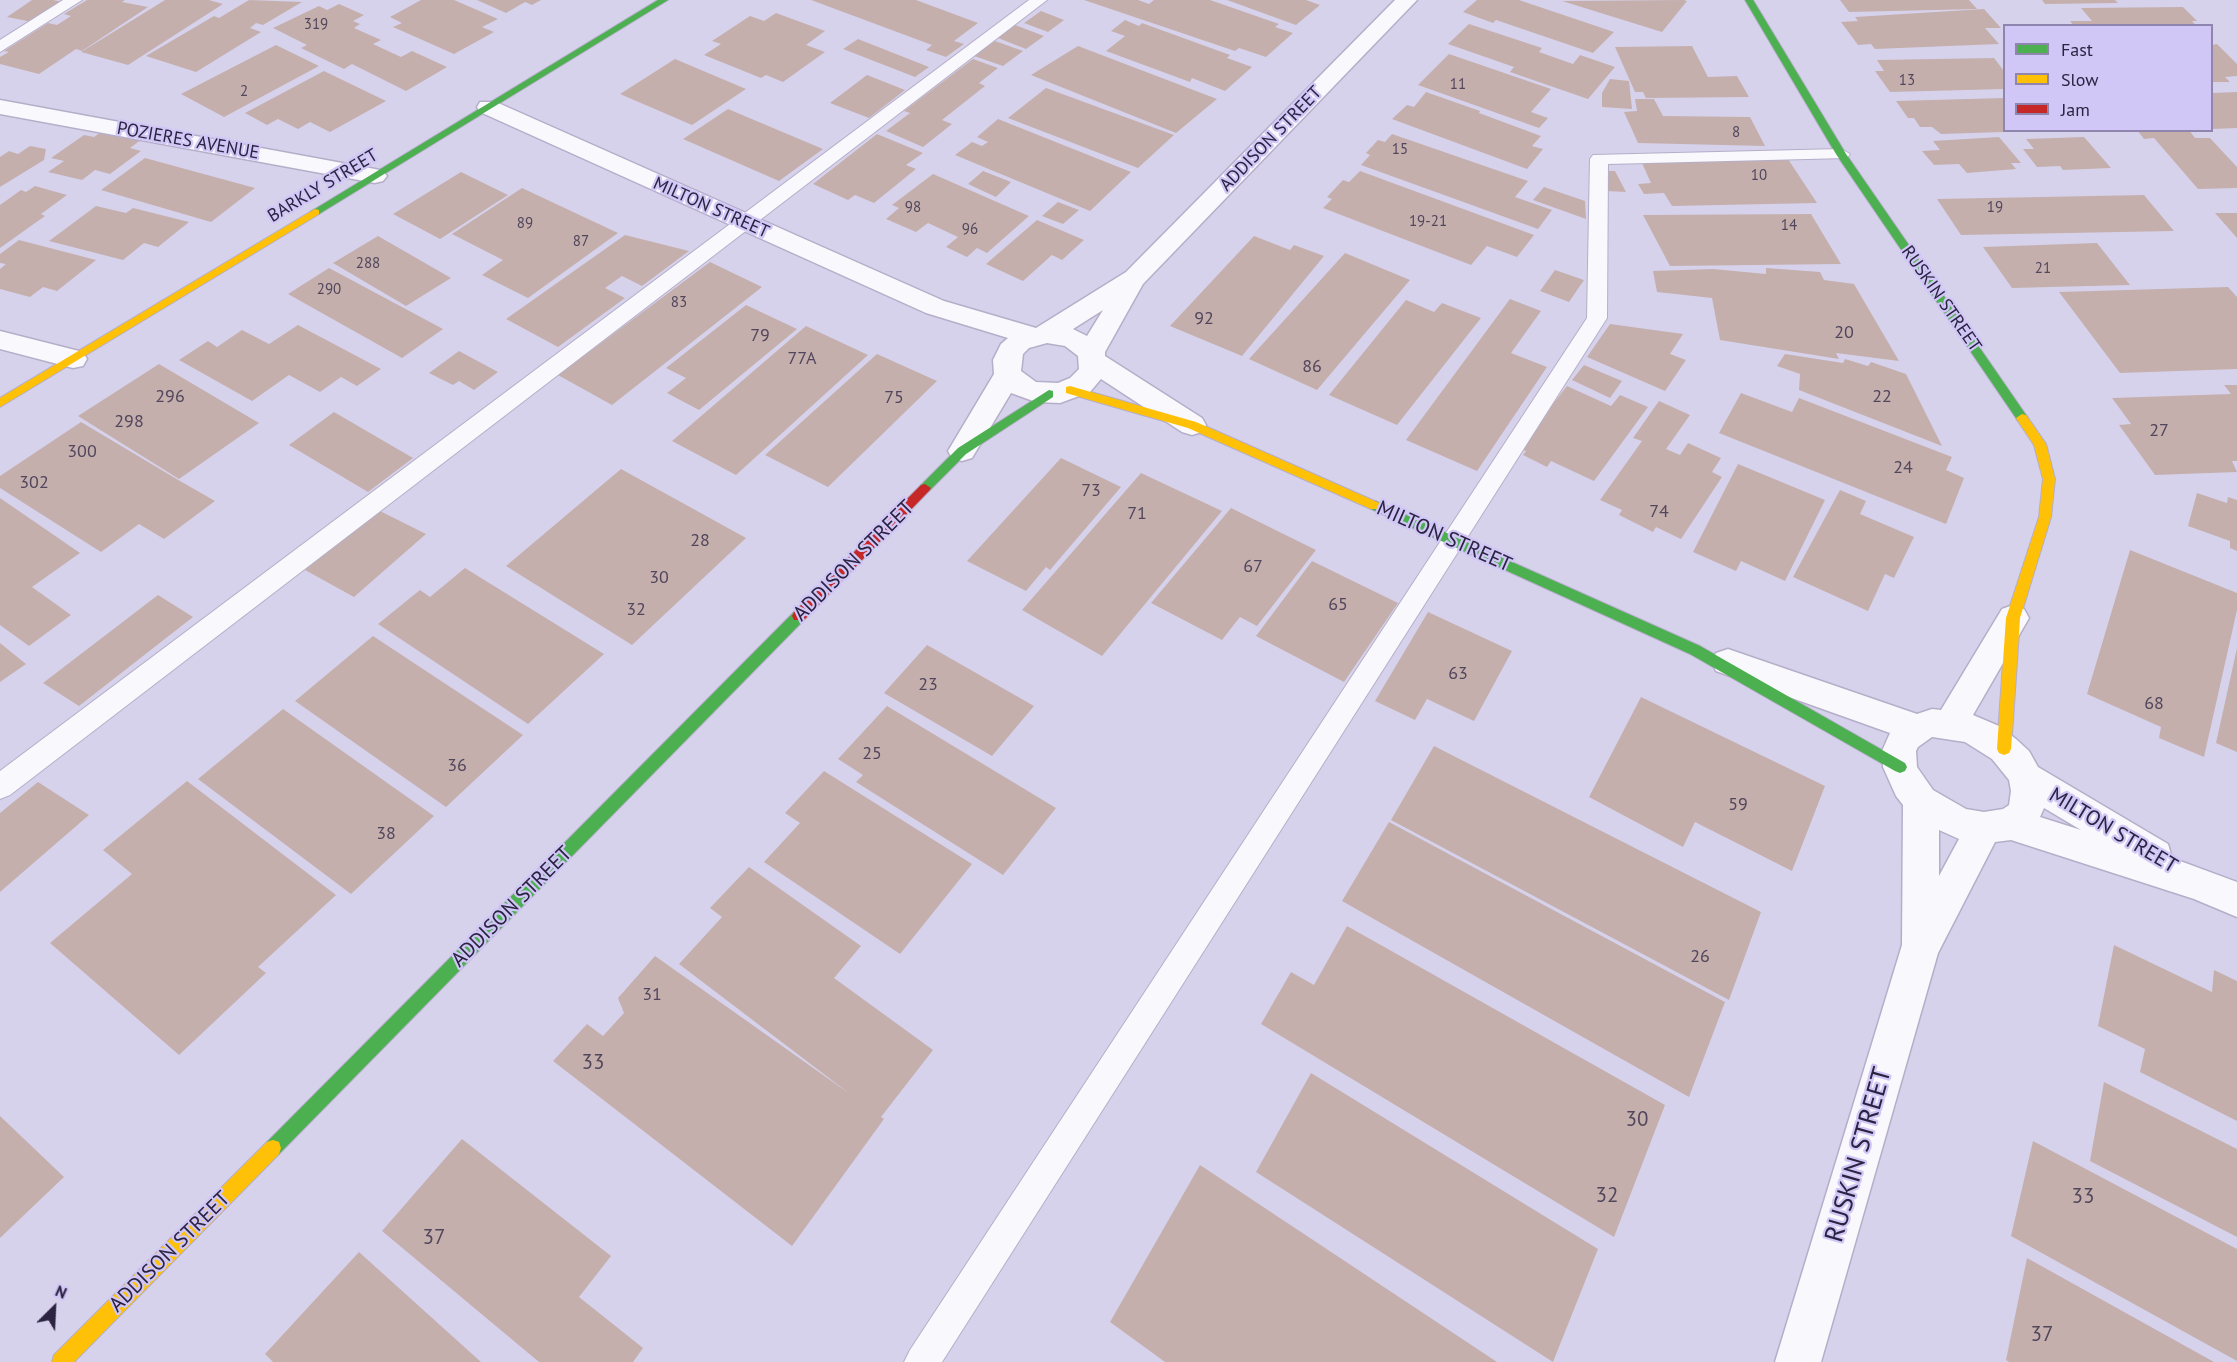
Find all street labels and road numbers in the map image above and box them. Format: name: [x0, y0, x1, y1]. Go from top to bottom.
street label: ADDISON STREET: [1215, 82, 1327, 196]
street label: POZIERES AVENUE: [115, 118, 261, 164]
street label: BARKLY STREET: [264, 145, 382, 227]
street label: MILTON STREET: [650, 173, 772, 243]
street label: RUSKIN STREET: [1896, 242, 1986, 356]
street label: ADDISON STREET: [788, 495, 920, 627]
street label: MILTON STREET: [1373, 496, 1515, 578]
street label: MILTON STREET: [2044, 783, 2182, 879]
street label: ADDISON STREET: [446, 841, 578, 973]
street label: RUSKIN STREET: [1819, 1064, 1899, 1246]
street label: ADDISON STREET: [104, 1186, 236, 1318]

